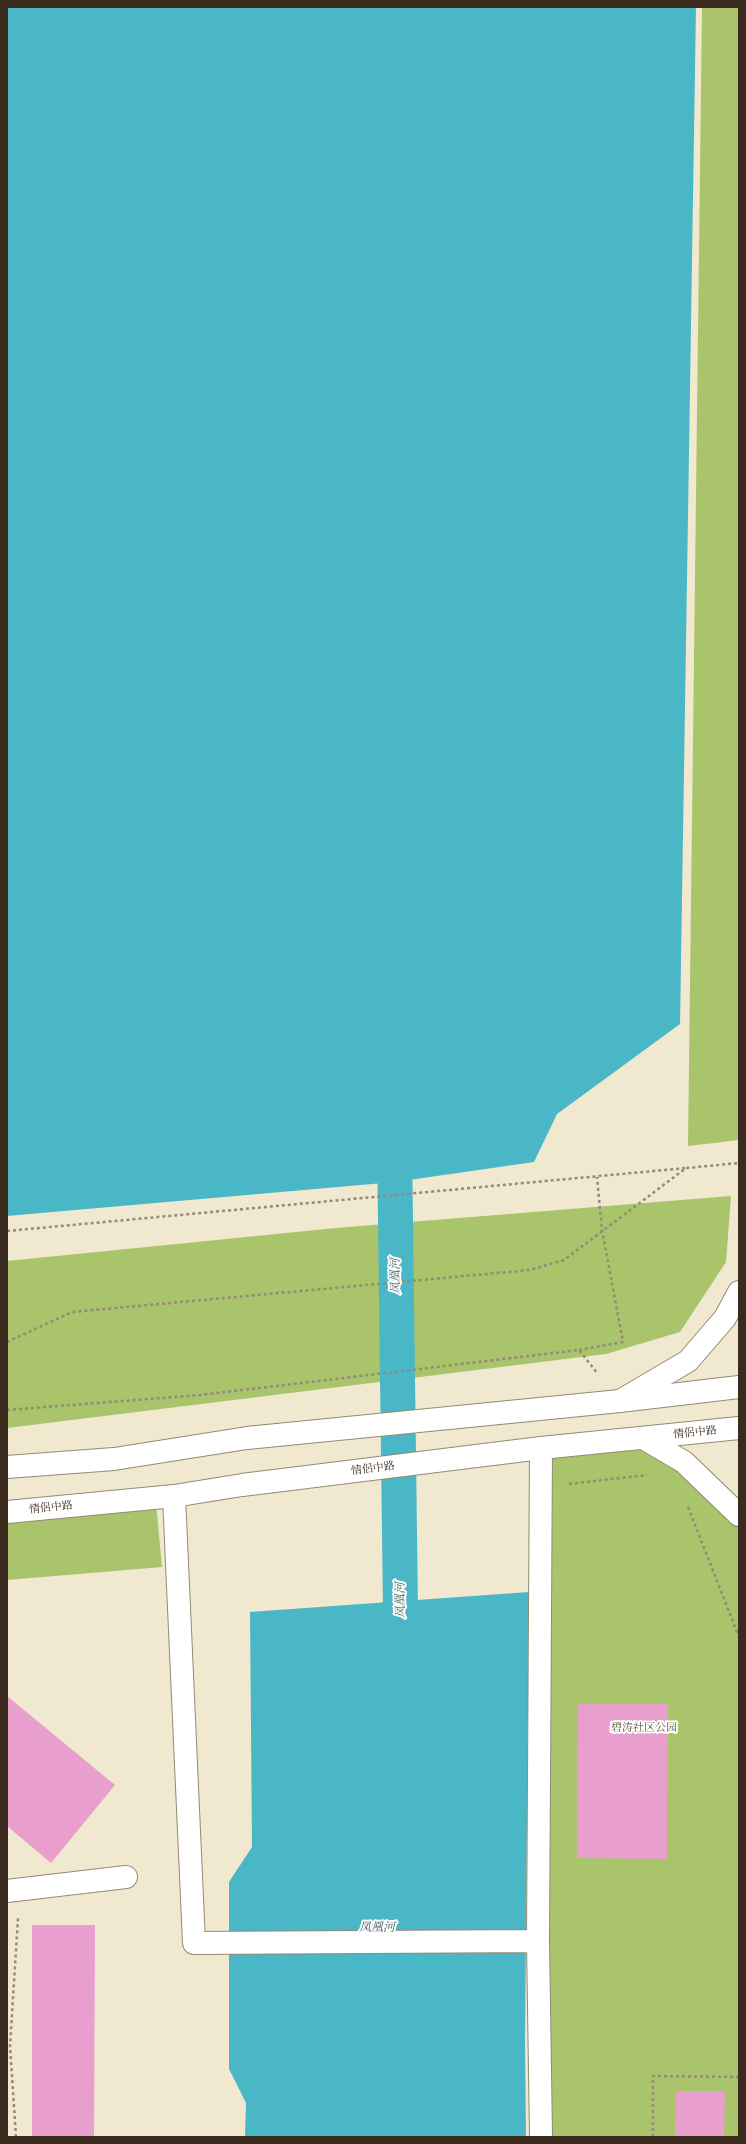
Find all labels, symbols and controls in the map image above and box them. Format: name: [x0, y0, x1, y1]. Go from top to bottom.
water label: 凤凰河: [388, 1258, 404, 1294]
street label: 情侶中路: [672, 1424, 718, 1442]
street label: 情侶中路: [350, 1460, 396, 1478]
street label: 情侶中路: [28, 1499, 74, 1517]
water label: 凤凰河: [393, 1582, 409, 1618]
park label: 碧涛社区公园: [611, 1721, 677, 1735]
water label: 凤凰河: [359, 1921, 395, 1935]

